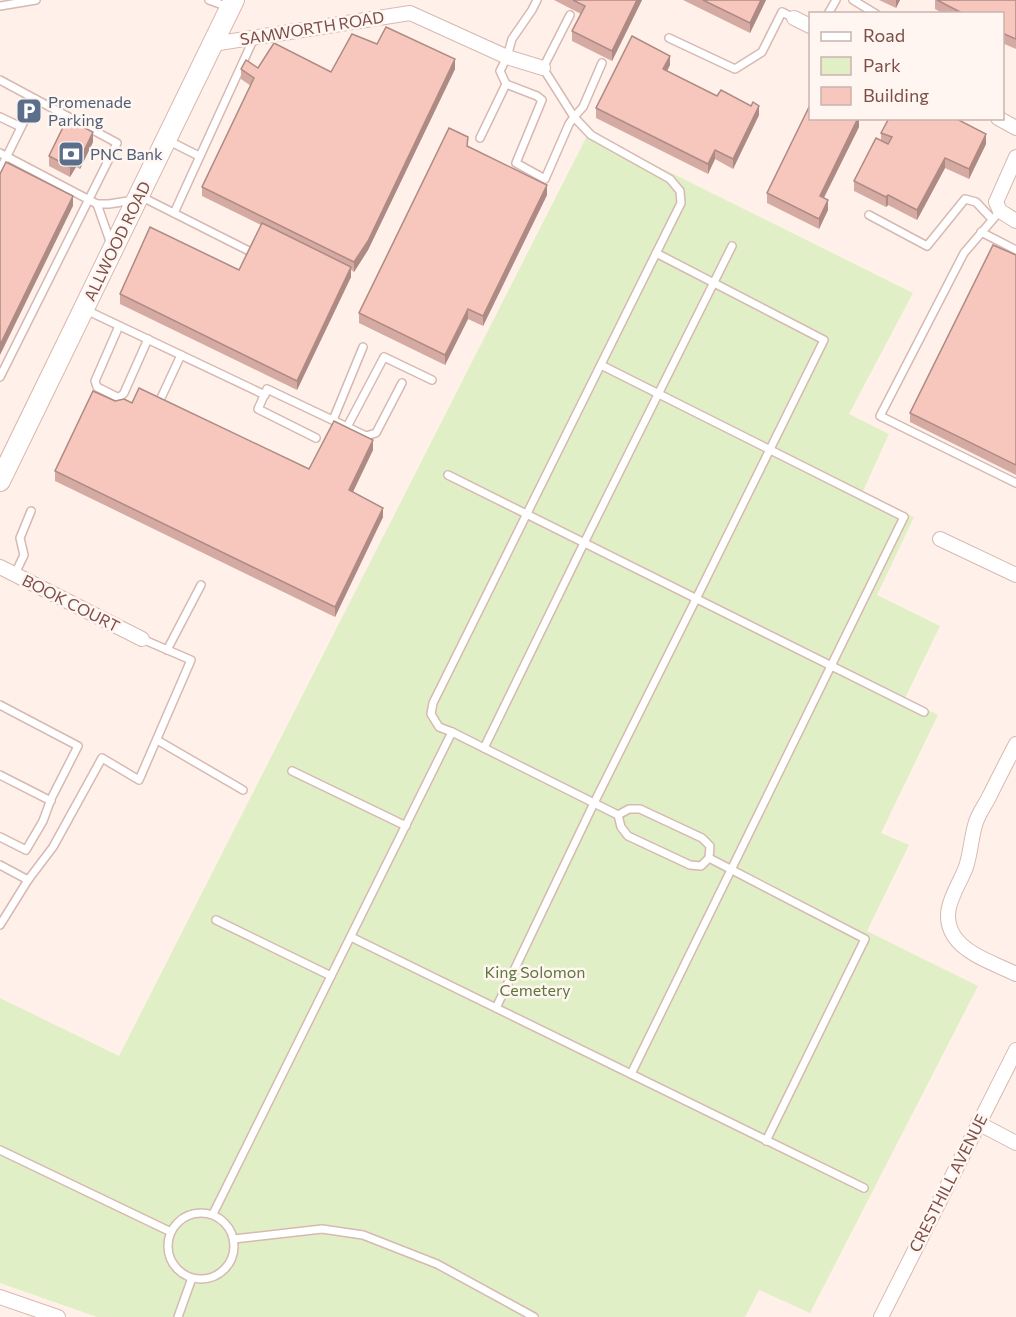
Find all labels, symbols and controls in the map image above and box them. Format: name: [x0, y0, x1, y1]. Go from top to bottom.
street label: SAMWORTH ROAD: [238, 7, 385, 48]
legend: [809, 12, 1004, 120]
text: Road: [863, 24, 905, 46]
text: Park: [863, 54, 901, 76]
text: Building: [863, 84, 929, 106]
place label: Promenade Parking: [48, 92, 131, 129]
parking icon: Promenade Parking: [14, 96, 44, 126]
bank icon: PNC Bank: [56, 139, 86, 169]
place label: PNC Bank: [90, 144, 163, 163]
street label: ALLWOOD ROAD: [79, 178, 154, 304]
street label: BOOK COURT: [19, 570, 123, 635]
park label: King Solomon Cemetery: [484, 962, 586, 999]
street label: CRESTHILL AVENUE: [905, 1111, 991, 1255]

